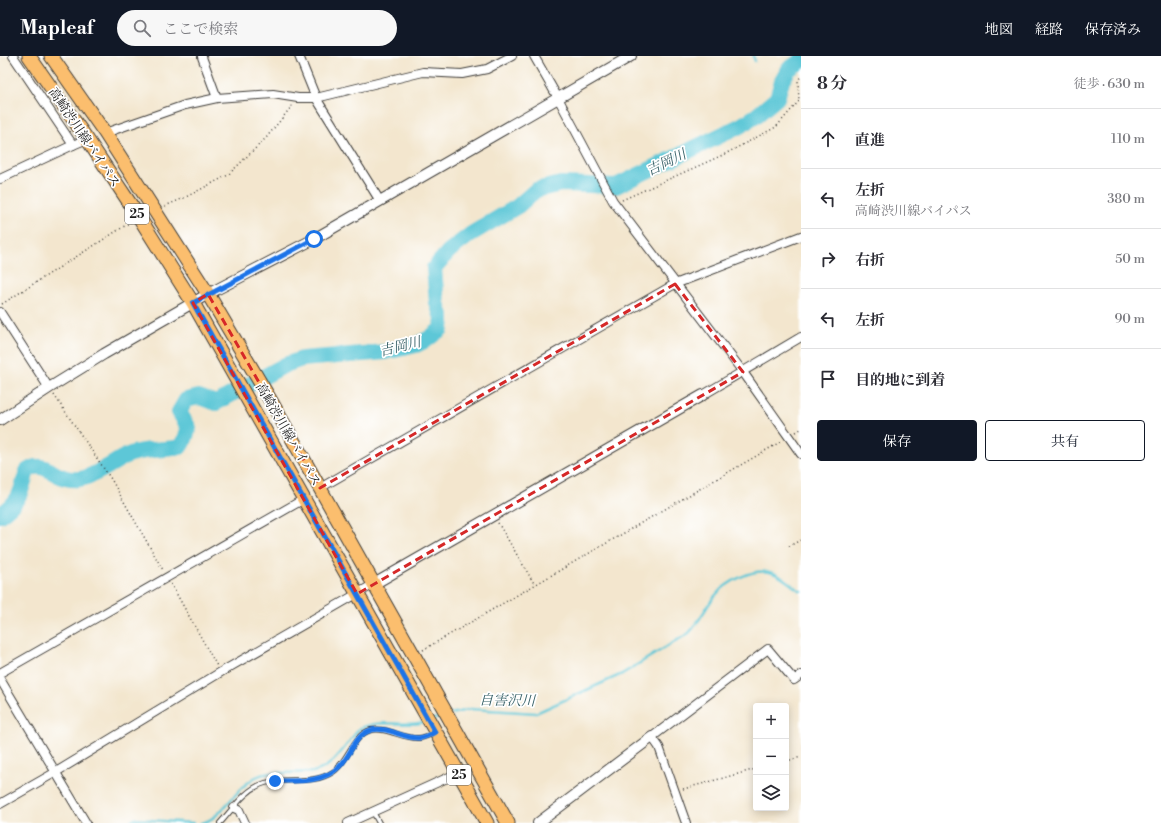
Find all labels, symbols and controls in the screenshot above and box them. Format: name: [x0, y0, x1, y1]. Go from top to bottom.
search box: [117, 10, 397, 46]
text: Mapleaf: [20, 16, 93, 40]
icon: search: [131, 17, 153, 39]
text: ここで検索: [163, 20, 238, 39]
text: 地図: [985, 21, 1013, 39]
text: 経路: [1035, 21, 1063, 39]
text: 保存済み: [1085, 21, 1141, 39]
text: 8 分: [817, 73, 848, 95]
text: 徒歩 · 630 m: [1074, 76, 1145, 92]
street label: 高崎渋川線バイパス: [45, 85, 123, 190]
icon: ahead: [817, 128, 839, 150]
text: 直進: [855, 131, 885, 150]
text: 110 m: [1111, 131, 1145, 147]
water label: 吉岡川: [644, 145, 691, 180]
text: 左折: [855, 181, 885, 200]
icon: left: [817, 188, 839, 210]
text: 380 m: [1107, 191, 1145, 207]
text: 高崎渋川線バイパス: [855, 203, 972, 219]
road number: 25: [125, 204, 149, 224]
route start: [305, 230, 323, 248]
icon: right: [817, 248, 839, 270]
text: 右折: [855, 251, 885, 270]
text: 50 m: [1115, 251, 1145, 267]
icon: left: [817, 308, 839, 330]
text: 左折: [855, 311, 885, 330]
text: 90 m: [1114, 311, 1145, 327]
water label: 吉岡川: [378, 333, 425, 361]
icon: arrive: [817, 368, 839, 390]
text: 目的地に到着: [855, 371, 945, 390]
street label: 高崎渋川線バイパス: [252, 380, 324, 489]
button: 保存: [817, 420, 977, 461]
button: 共有: [985, 420, 1145, 461]
water label: 自害沢川: [479, 692, 537, 711]
map controls: [753, 703, 789, 811]
button: +: [753, 703, 789, 739]
button: −: [753, 739, 789, 775]
road number: 25: [447, 765, 471, 785]
route end: [266, 772, 284, 790]
button: layers: [753, 775, 789, 811]

